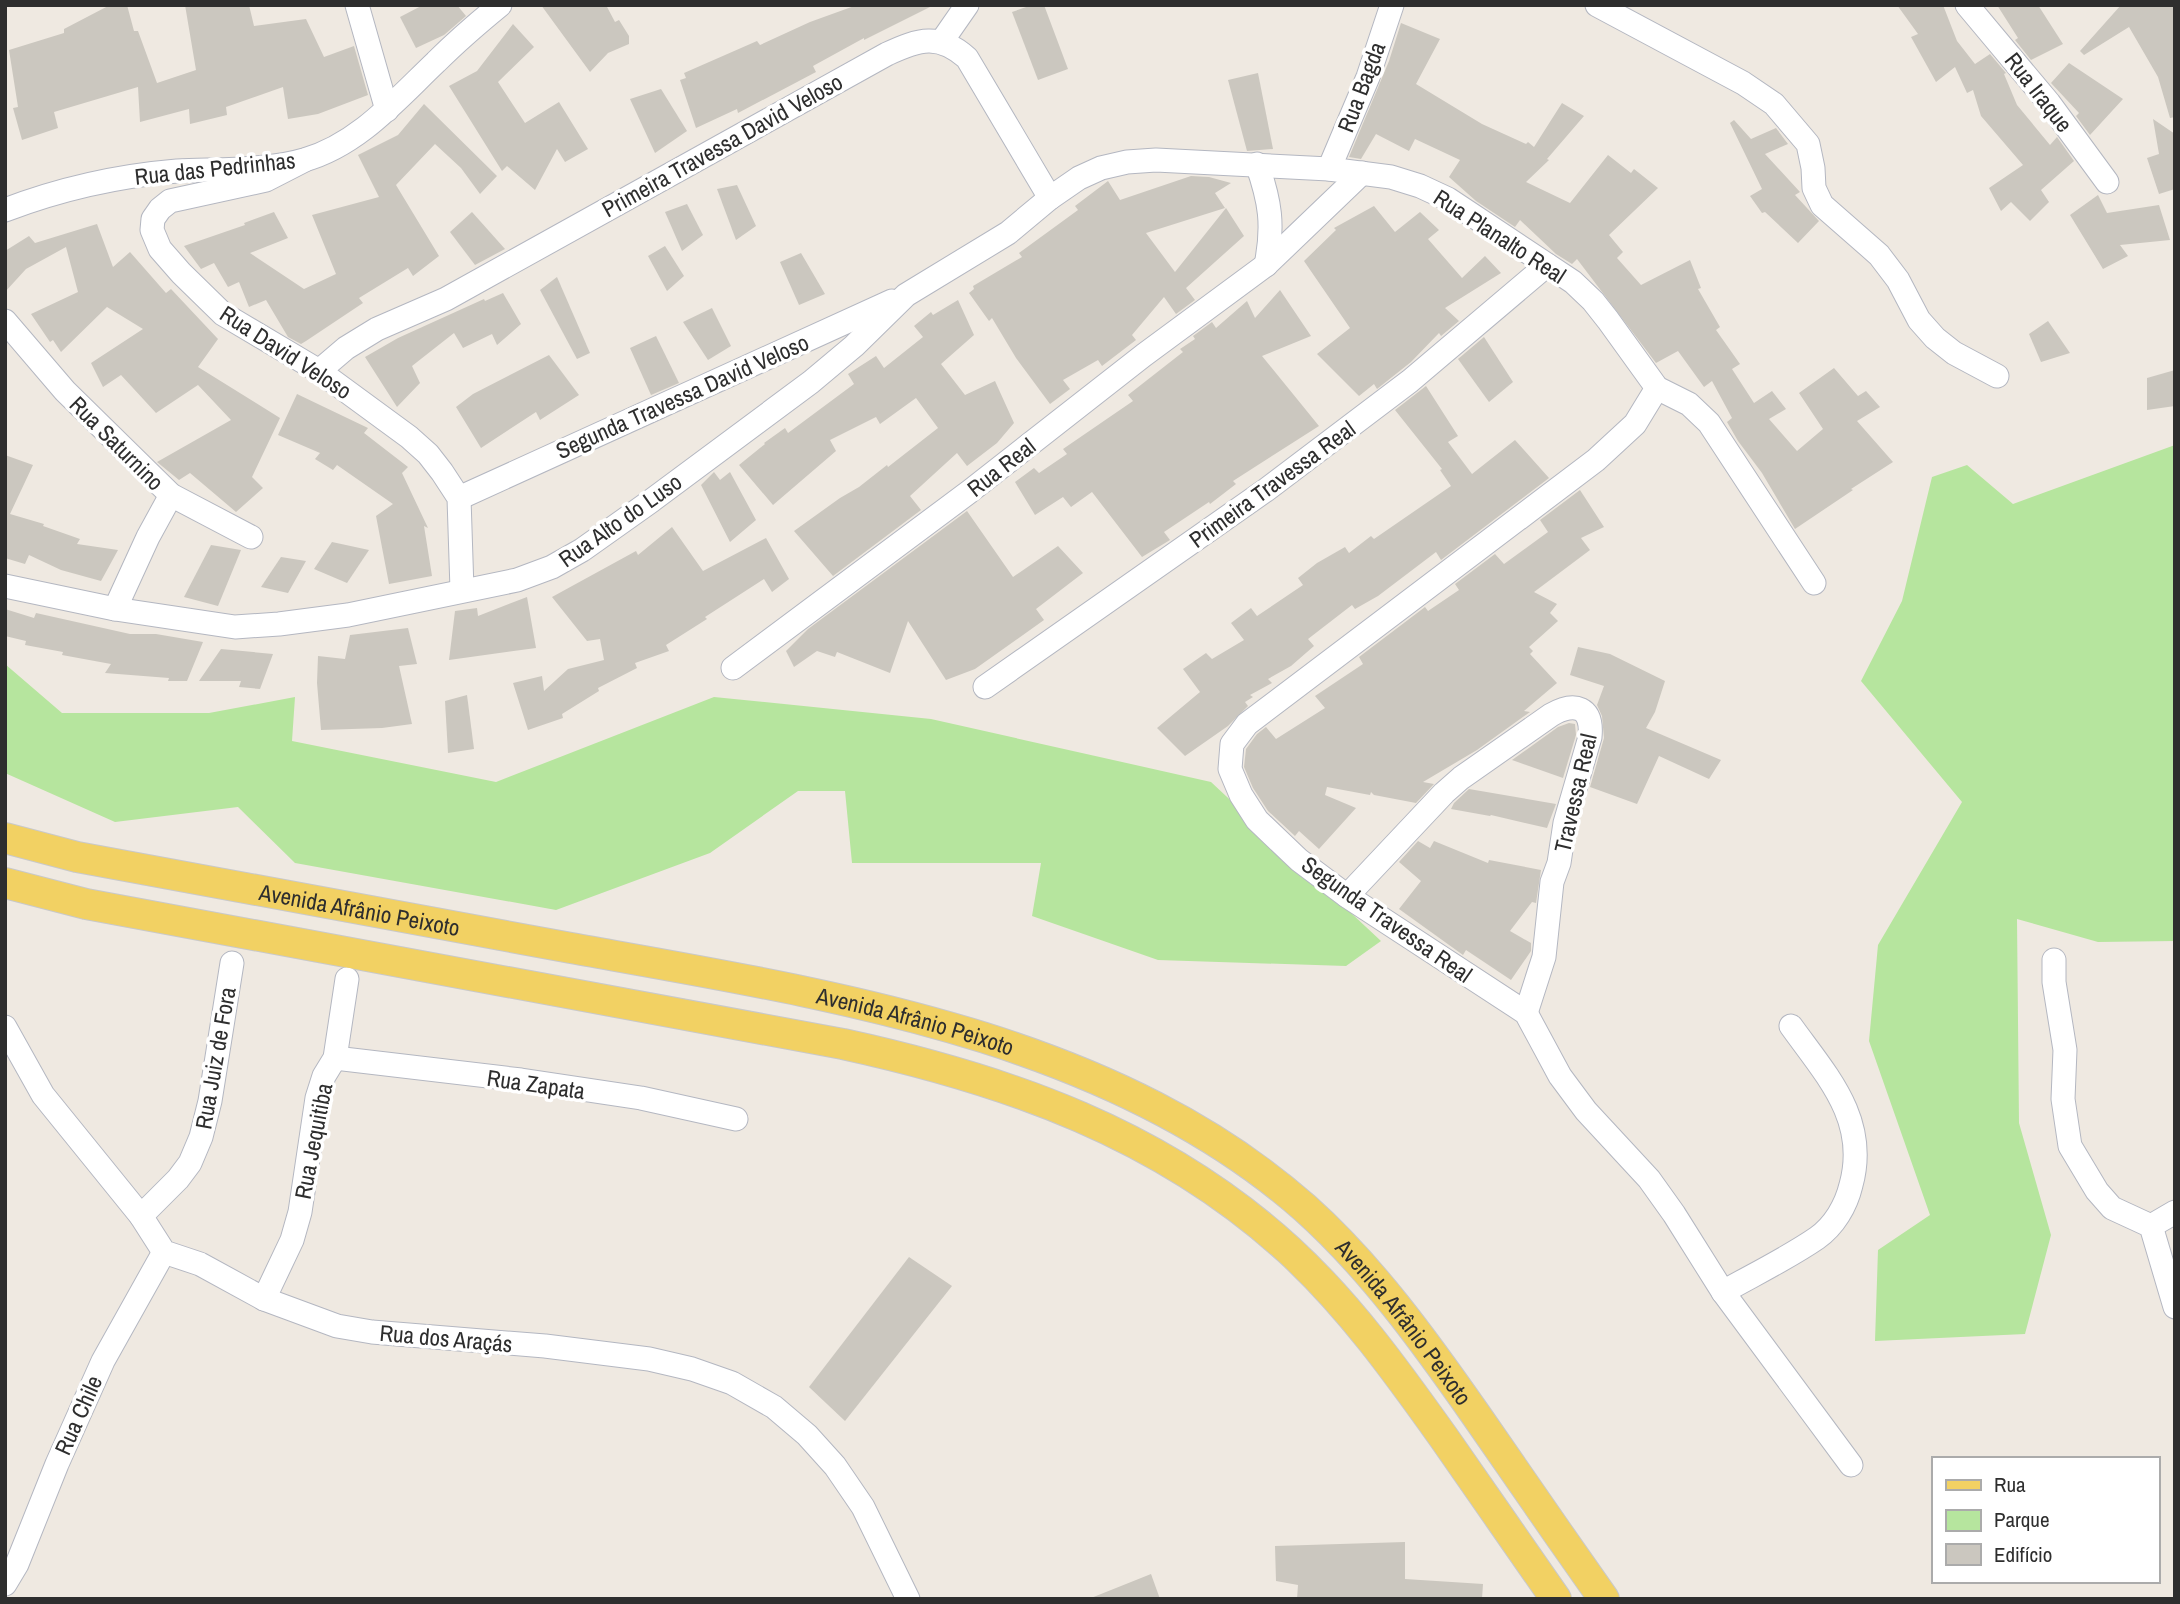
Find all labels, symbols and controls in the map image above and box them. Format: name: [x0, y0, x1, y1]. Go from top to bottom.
street label: Rua Bagda: [1330, 37, 1393, 137]
street label: Rua Iraque: [1998, 46, 2080, 138]
street label: Primeira Travessa David Veloso: [596, 66, 848, 224]
street label: Rua das Pedrinhas: [133, 144, 297, 192]
street label: Rua Planalto Real: [1428, 182, 1572, 290]
street label: Rua David Veloso: [214, 298, 358, 406]
street label: Segunda Travessa David Veloso: [551, 326, 813, 466]
street label: Rua Saturnino: [63, 389, 171, 497]
street label: Primeira Travessa Real: [1183, 413, 1361, 555]
street label: Rua Real: [960, 431, 1042, 503]
street label: Rua Alto do Luso: [552, 466, 688, 574]
street label: Travessa Real: [1546, 731, 1604, 855]
street label: Segunda Travessa Real: [1296, 849, 1478, 989]
street label: Avenida Afrânio Peixoto: [256, 875, 463, 943]
street label: Avenida Afrânio Peixoto: [813, 979, 1018, 1062]
street label: Rua Juiz de Fora: [187, 984, 243, 1131]
street label: Rua Zapata: [485, 1062, 587, 1106]
street label: Rua Jequitiba: [287, 1080, 340, 1202]
street label: Avenida Afrânio Peixoto: [1329, 1231, 1479, 1411]
street label: Rua dos Araçás: [378, 1317, 514, 1359]
street label: Rua Chile: [47, 1370, 109, 1460]
legend: [1932, 1457, 2159, 1583]
text: Rua: [1994, 1470, 2026, 1499]
text: Parque: [1994, 1505, 2050, 1534]
text: Edifício: [1994, 1540, 2052, 1569]

